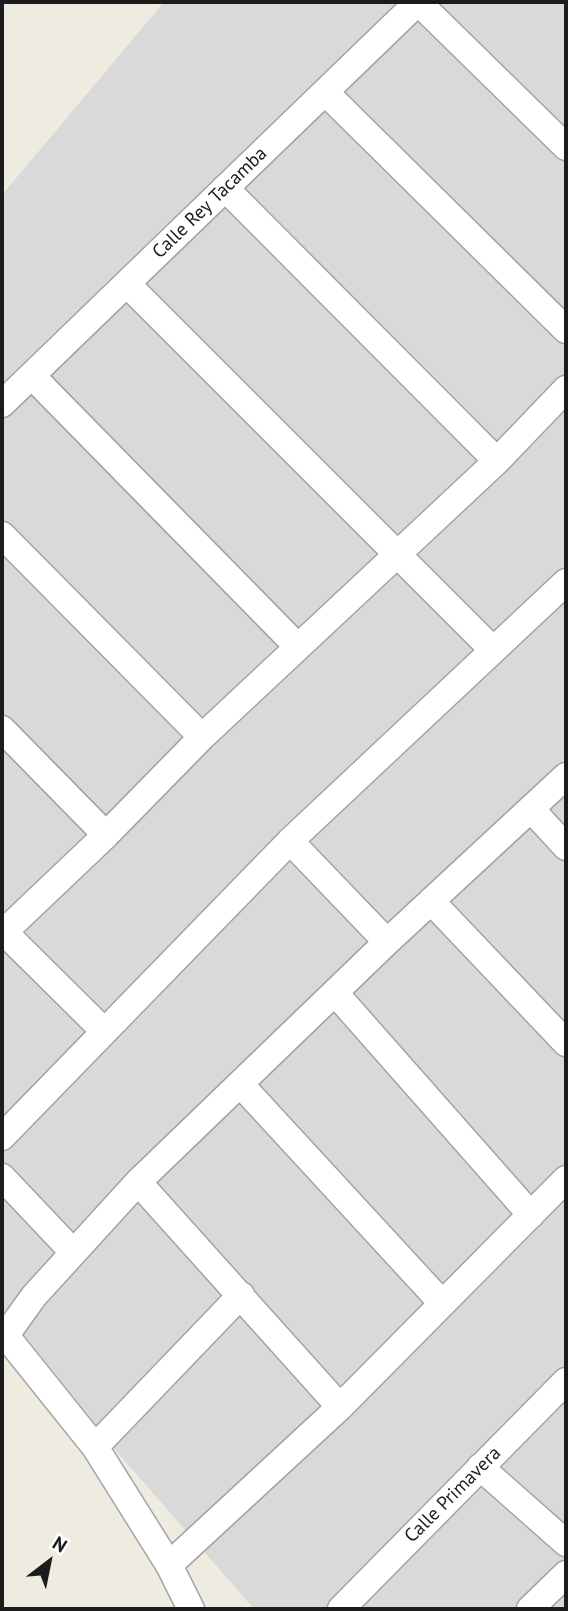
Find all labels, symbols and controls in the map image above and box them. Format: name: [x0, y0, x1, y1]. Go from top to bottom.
street label: Calle Rey Tacamba: [148, 143, 272, 263]
street label: Calle Primavera: [400, 1442, 506, 1548]
north arrow: [14, 1527, 84, 1597]
text: N: [48, 1531, 72, 1558]

